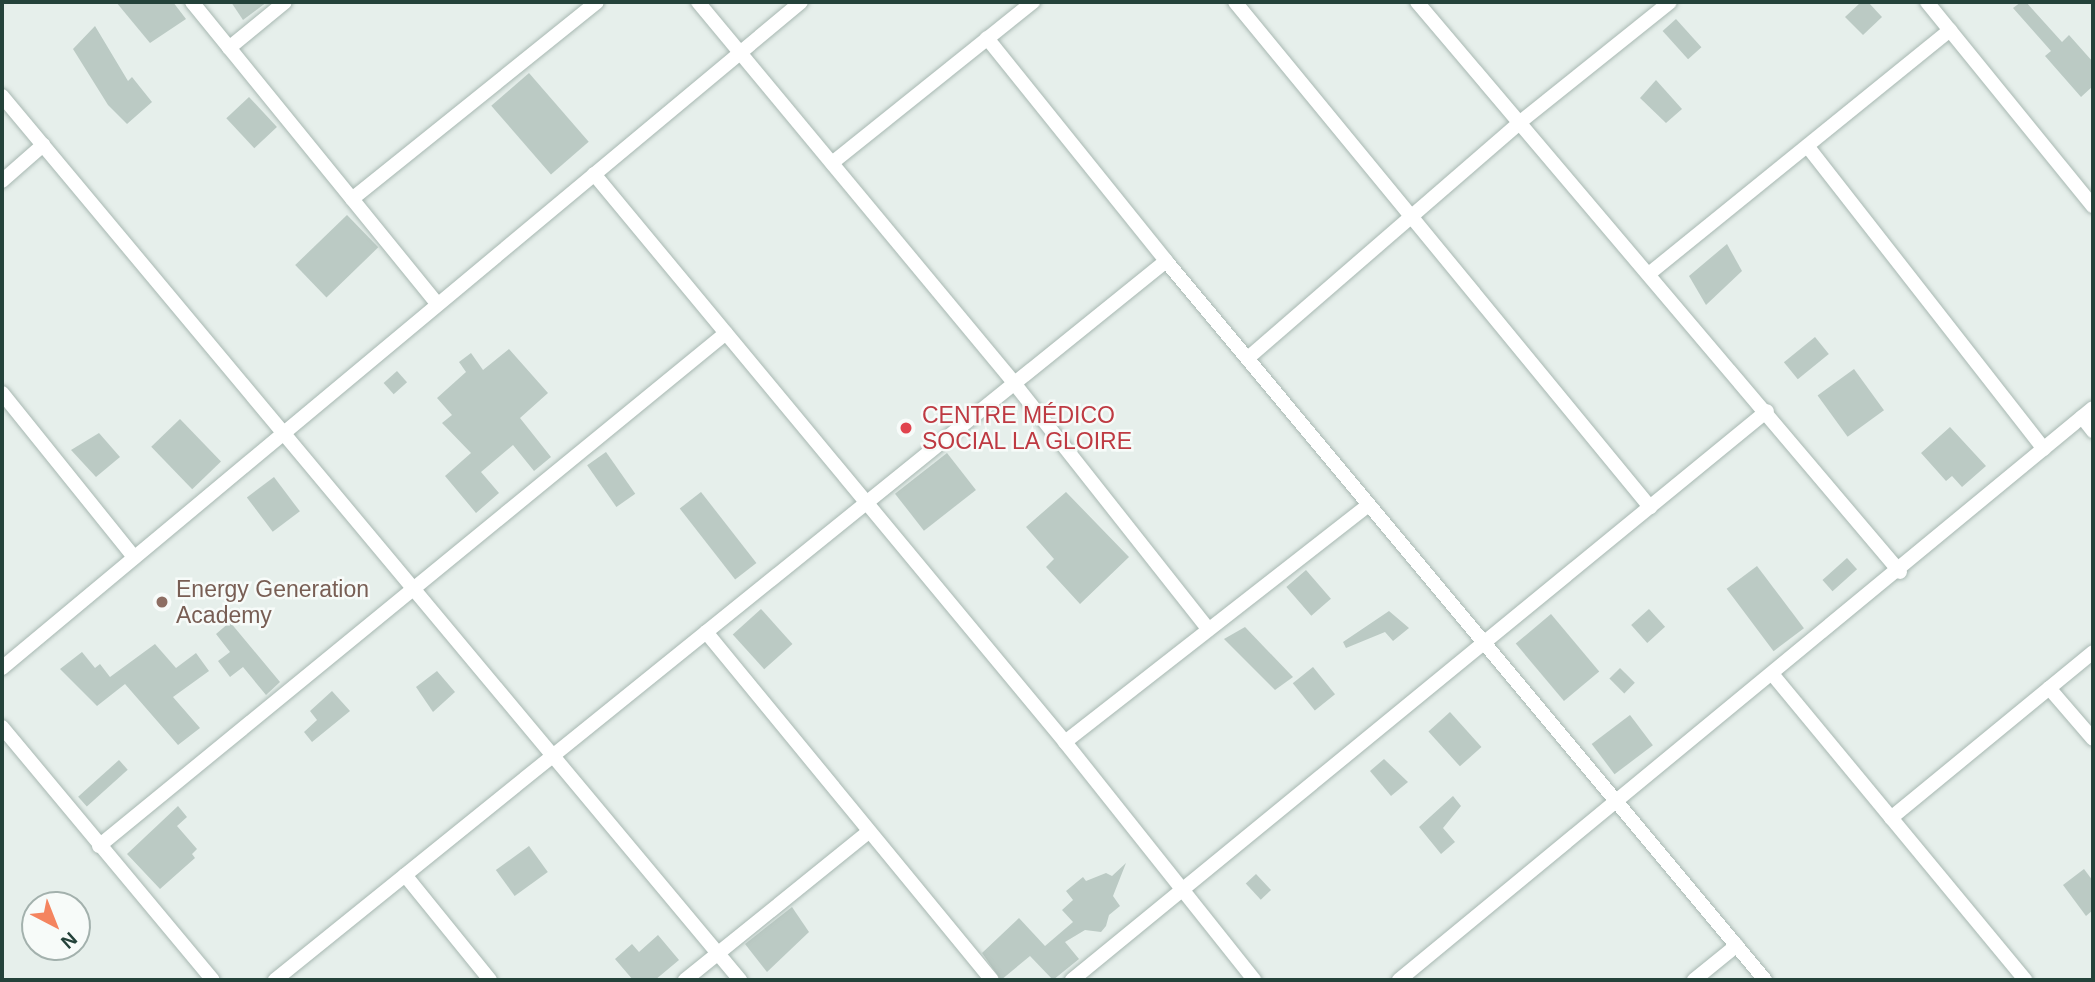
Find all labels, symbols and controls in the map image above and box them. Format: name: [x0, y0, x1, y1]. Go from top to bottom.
place label: CENTRE MÉDICO SOCIAL LA GLOIRE: [922, 401, 1134, 455]
marker: CENTRE MÉDICO SOCIAL LA GLOIRE: [896, 418, 916, 438]
place label: Energy Generation Academy: [176, 575, 369, 629]
marker: Energy Generation Academy: [154, 594, 170, 610]
north arrow: [21, 891, 91, 961]
text: N: [57, 928, 81, 953]

